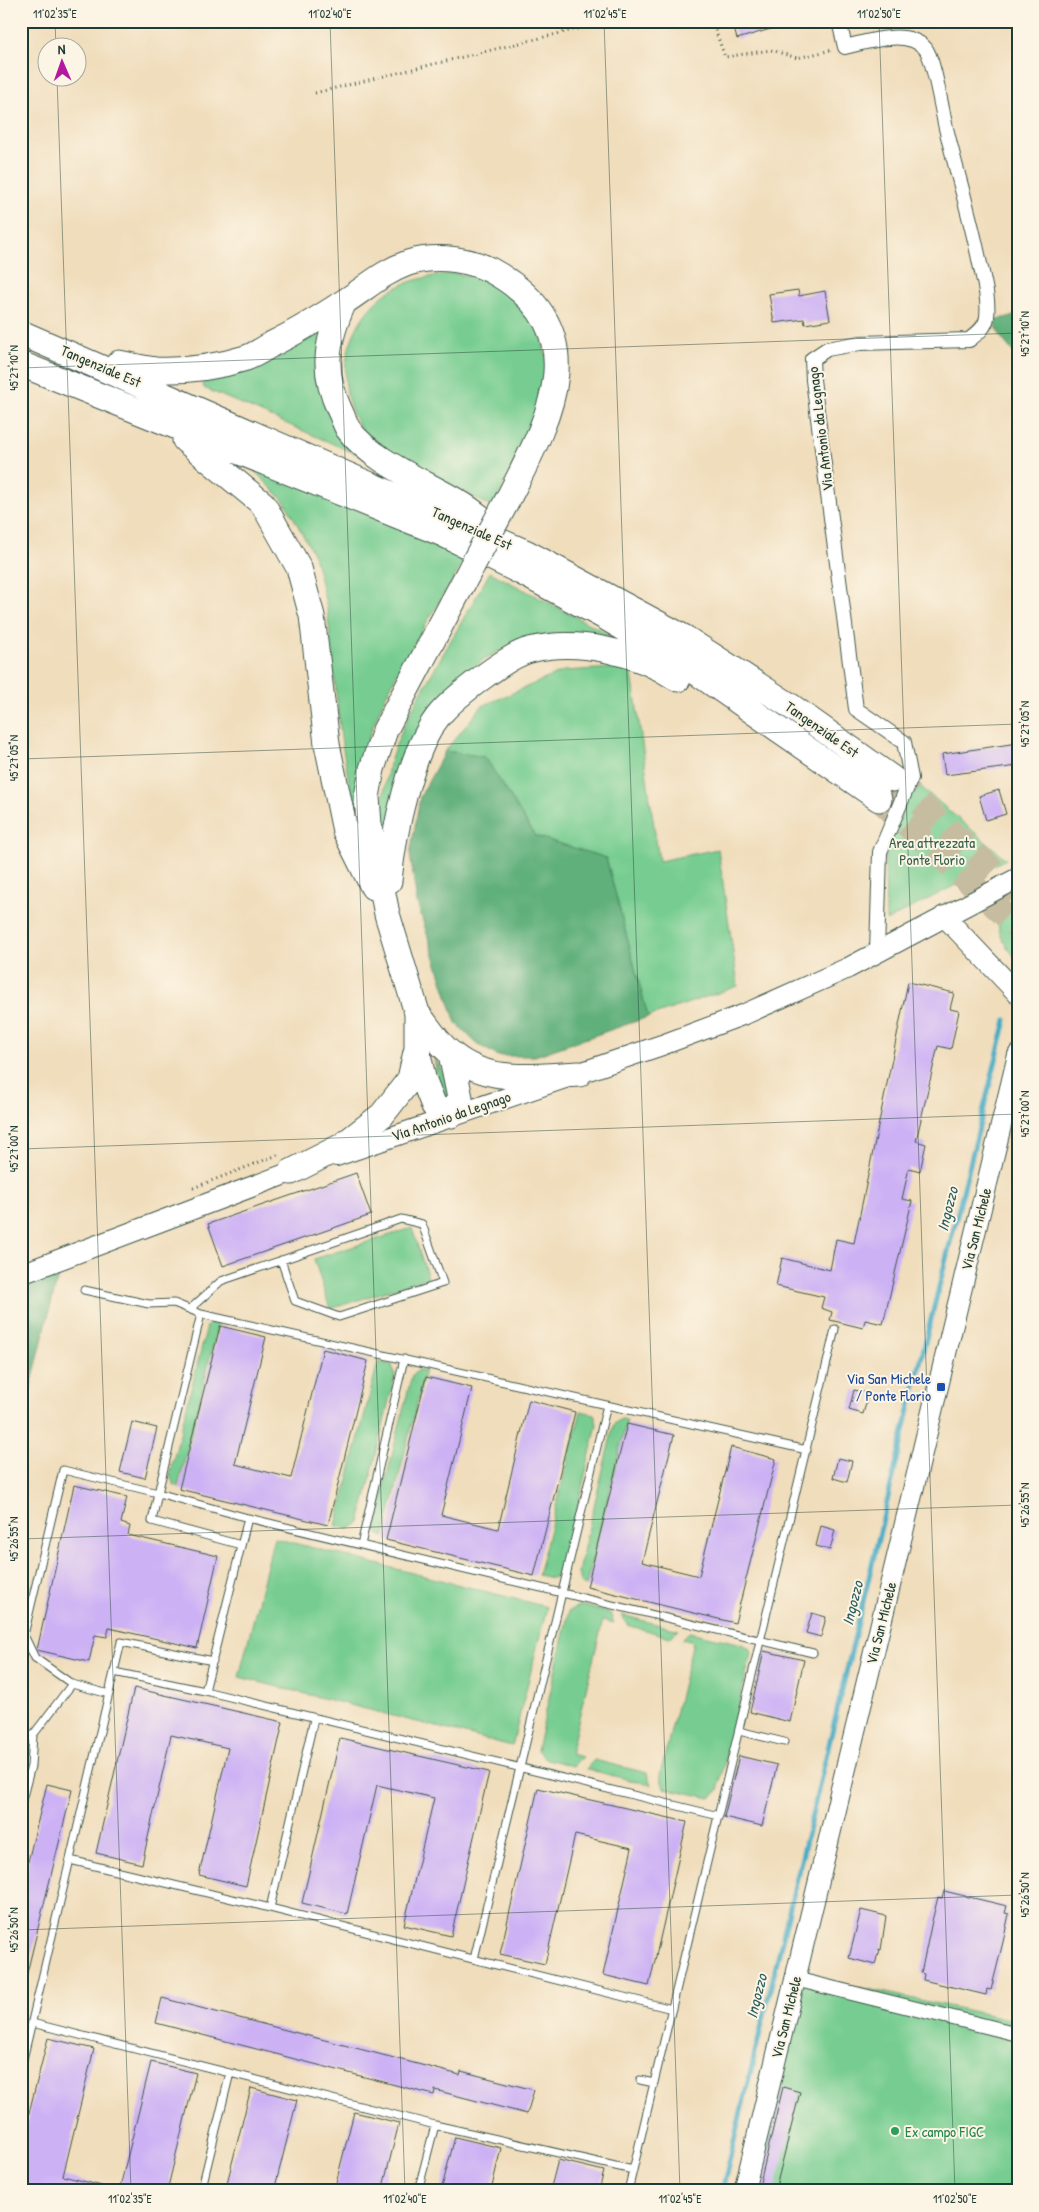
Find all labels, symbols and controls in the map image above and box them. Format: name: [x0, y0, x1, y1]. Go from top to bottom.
text: 11°02'35"E: [33, 5, 78, 22]
text: 11°02'40"E: [308, 5, 352, 22]
text: 11°02'45"E: [584, 5, 627, 22]
text: 11°02'50"E: [857, 5, 902, 22]
north arrow: [38, 38, 88, 88]
text: N: [57, 39, 66, 58]
text: 45°27'10"N: [1016, 311, 1033, 357]
street label: Tangenziale Est: [57, 340, 145, 393]
text: 45°27'10"N: [5, 345, 22, 391]
street label: Via Antonio da Legnago: [802, 366, 838, 492]
street label: Tangenziale Est: [429, 501, 516, 555]
street label: Tangenziale Est: [781, 696, 864, 763]
text: 45°27'05"N: [1016, 701, 1033, 747]
text: 45°27'05"N: [5, 735, 22, 781]
park label: Area attrezzata Ponte Florio: [889, 832, 975, 870]
street label: Via Antonio da Legnago: [389, 1086, 513, 1146]
text: 45°27'00"N: [1016, 1091, 1033, 1137]
text: 45°27'00"N: [5, 1126, 22, 1172]
water label: Ingozzo: [931, 1183, 963, 1233]
street label: Via San Michele: [956, 1185, 996, 1273]
place label: Via San Michele / Ponte Florio: [847, 1368, 931, 1406]
marker: Via San Michele / Ponte Florio: [935, 1381, 947, 1393]
text: 45°26'55"N: [1016, 1483, 1033, 1527]
text: 45°26'55"N: [5, 1517, 22, 1561]
water label: Ingozzo: [836, 1577, 868, 1627]
street label: Via San Michele: [861, 1579, 901, 1667]
text: 45°26'50"N: [1016, 1872, 1033, 1918]
text: 45°26'50"N: [5, 1907, 22, 1953]
water label: Ingozzo: [740, 1970, 772, 2020]
street label: Via San Michele: [766, 1973, 806, 2061]
place label: Ex campo FIGC: [905, 2121, 984, 2142]
marker: Ex campo FIGC: [889, 2125, 901, 2137]
text: 11°02'35"E: [108, 2190, 153, 2207]
text: 11°02'40"E: [383, 2190, 427, 2207]
text: 11°02'45"E: [659, 2190, 702, 2207]
text: 11°02'50"E: [933, 2190, 978, 2207]

